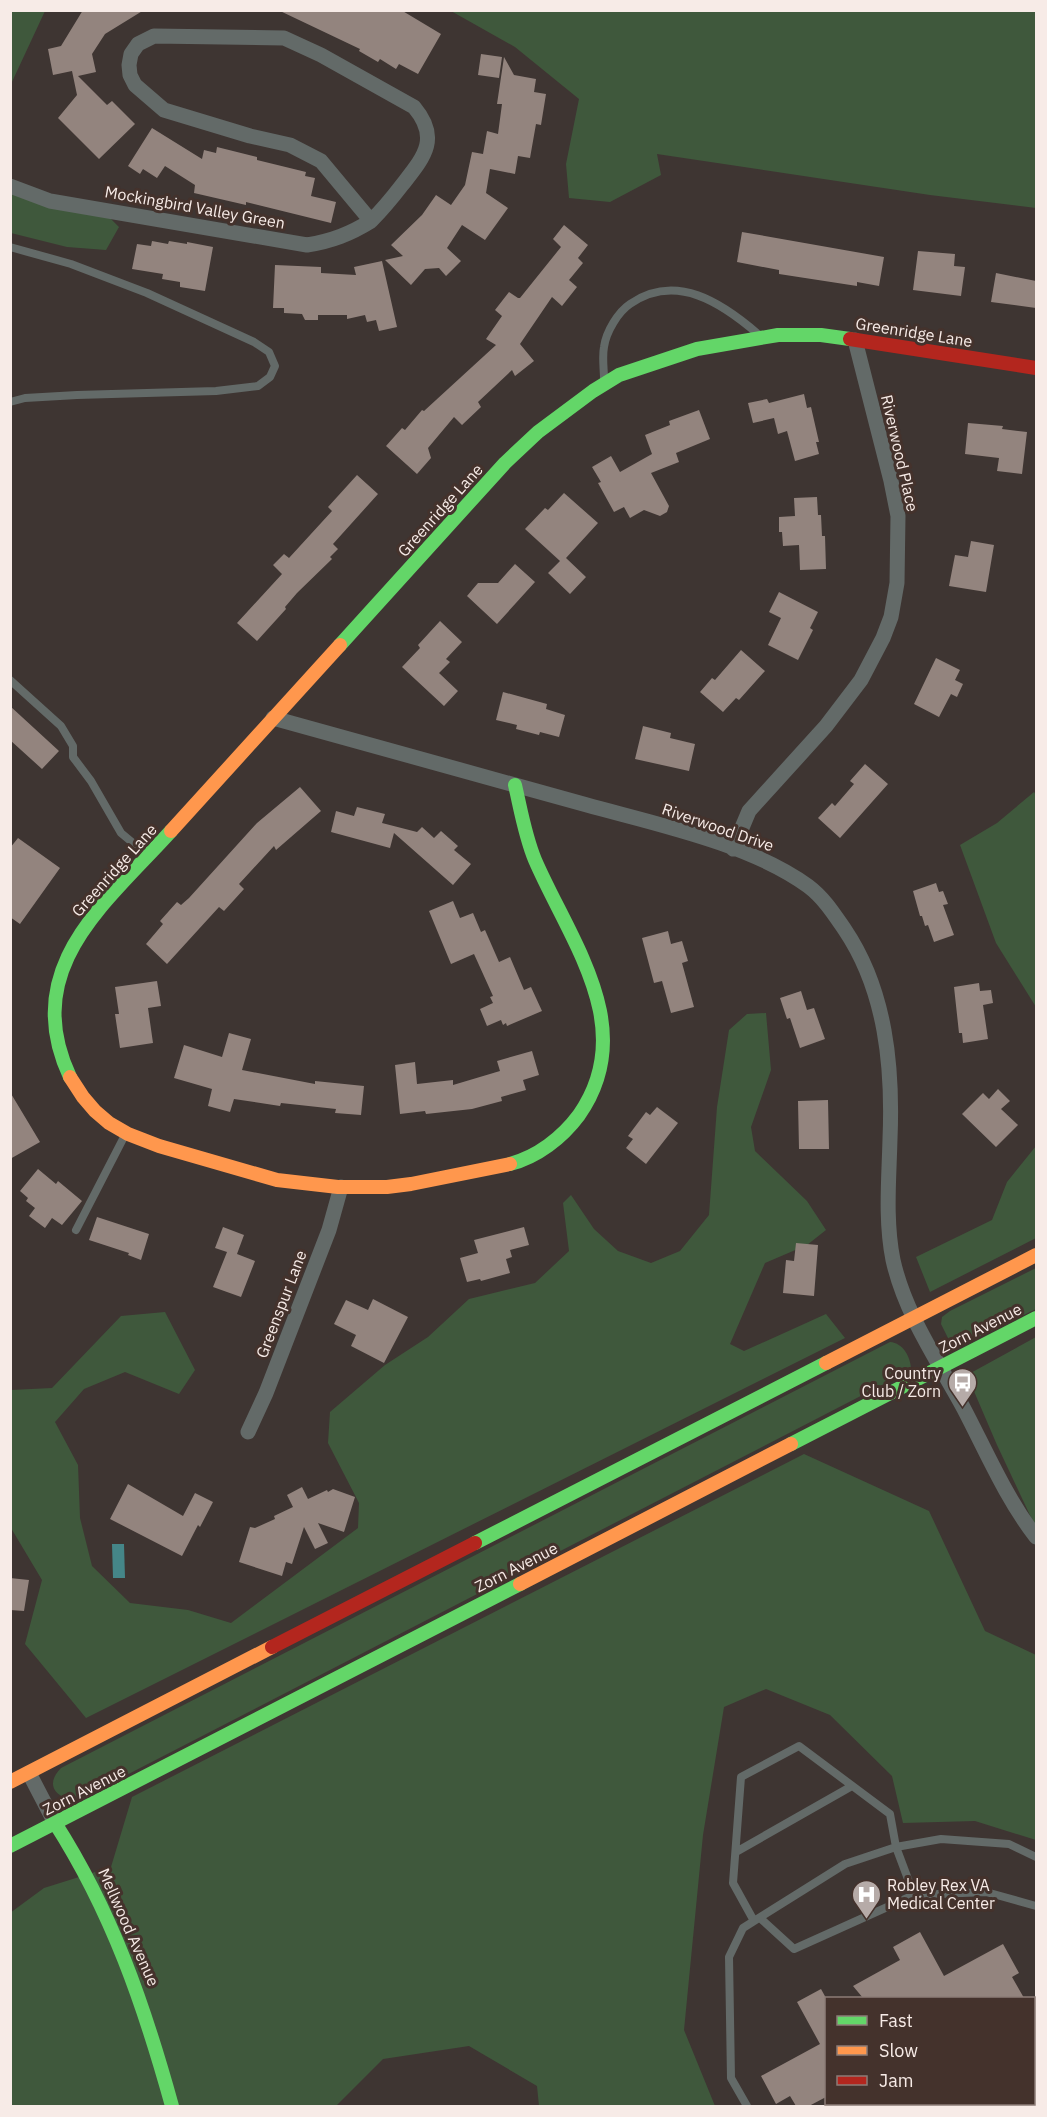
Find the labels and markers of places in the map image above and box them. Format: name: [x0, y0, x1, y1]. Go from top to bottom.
place label: Country Club / Zorn: [862, 1363, 941, 1401]
bus stop icon: Country Club / Zorn: [946, 1366, 978, 1408]
place label: Robley Rex VA Medical Center: [887, 1875, 995, 1913]
hospital icon: Robley Rex VA Medical Center: [850, 1878, 882, 1920]

